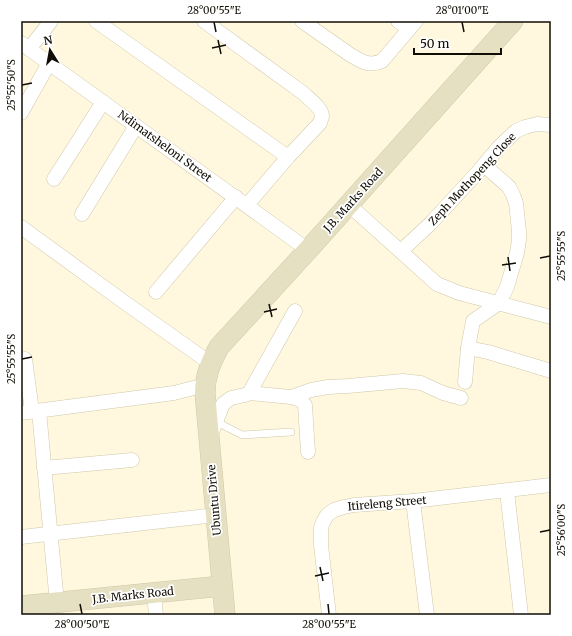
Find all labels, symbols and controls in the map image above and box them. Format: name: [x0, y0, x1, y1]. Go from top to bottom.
text: 28°00'55"E: [187, 4, 241, 17]
text: 28°01'00"E: [436, 4, 489, 17]
north arrow: [30, 30, 70, 70]
scale bar: [414, 30, 501, 56]
text: N: [42, 32, 54, 48]
text: 50 m: [420, 36, 449, 51]
text: 25°55'50"S: [5, 59, 18, 111]
street label: Ndimatsheloni Street: [115, 107, 215, 185]
street label: Zeph Mothopeng Close: [425, 130, 519, 228]
street label: J.B. Marks Road: [320, 165, 386, 236]
text: 25°55'55"S: [555, 231, 568, 281]
text: 25°55'55"S: [5, 334, 18, 384]
street label: Ubuntu Drive: [204, 464, 224, 536]
street label: Itireleng Street: [347, 493, 428, 513]
text: 25°56'00"S: [555, 504, 568, 556]
street label: J.B. Marks Road: [91, 584, 175, 606]
text: 28°00'50"E: [55, 618, 110, 631]
text: 28°00'55"E: [302, 618, 356, 631]

